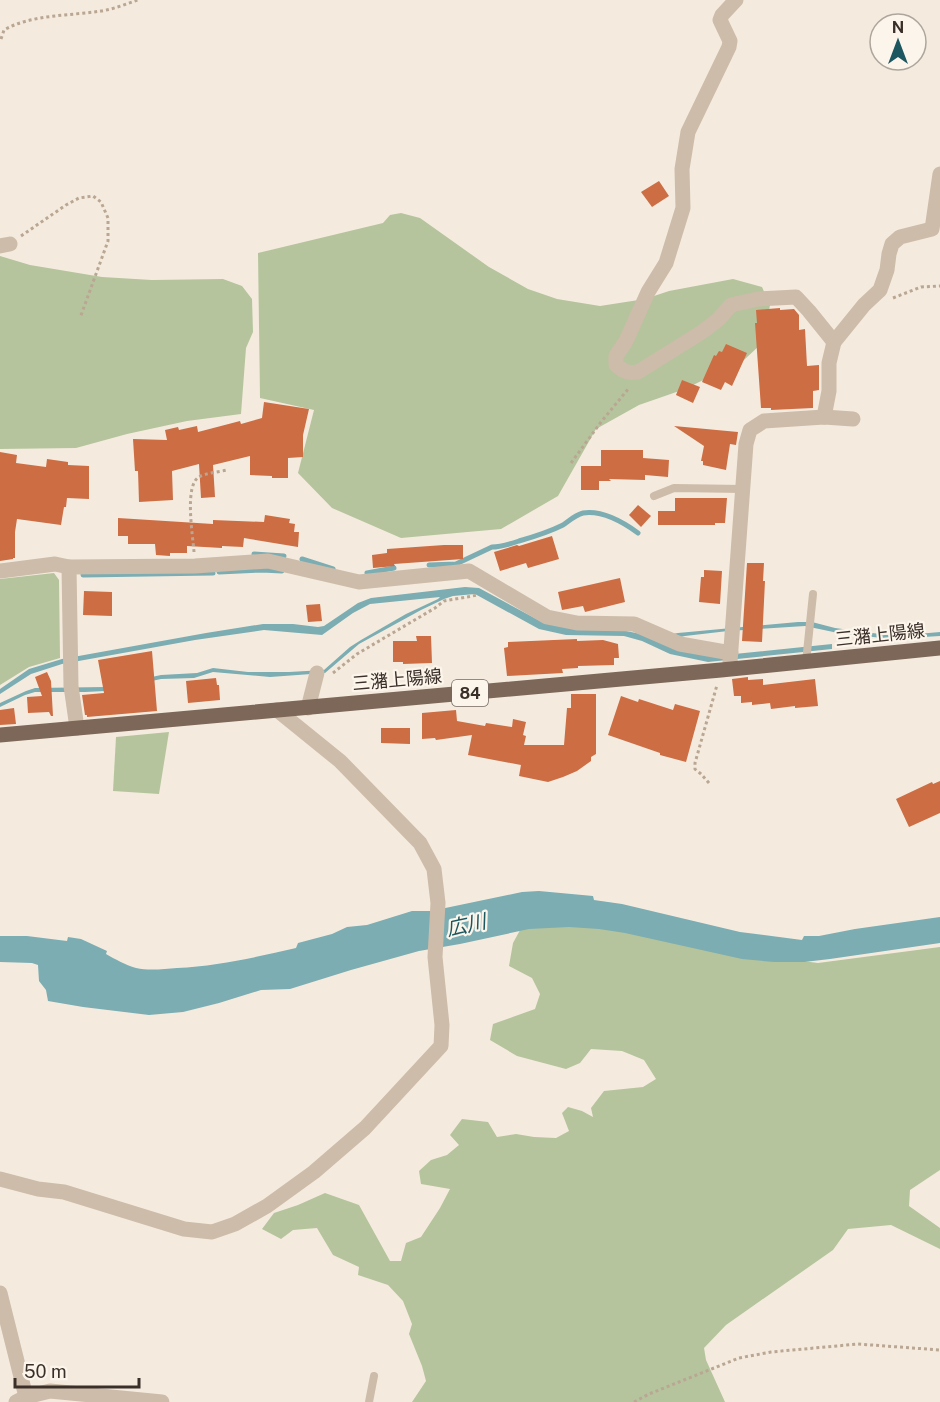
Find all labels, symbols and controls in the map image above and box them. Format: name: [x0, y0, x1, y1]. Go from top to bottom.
north arrow: [868, 12, 928, 72]
text: N: [892, 18, 904, 37]
street label: 三潴上陽線: [834, 619, 926, 650]
street label: 三潴上陽線: [351, 665, 443, 694]
road number: 84: [452, 680, 488, 706]
water label: 広川: [444, 909, 490, 941]
scale bar: [15, 1351, 140, 1389]
text: 50 m: [24, 1361, 67, 1382]

